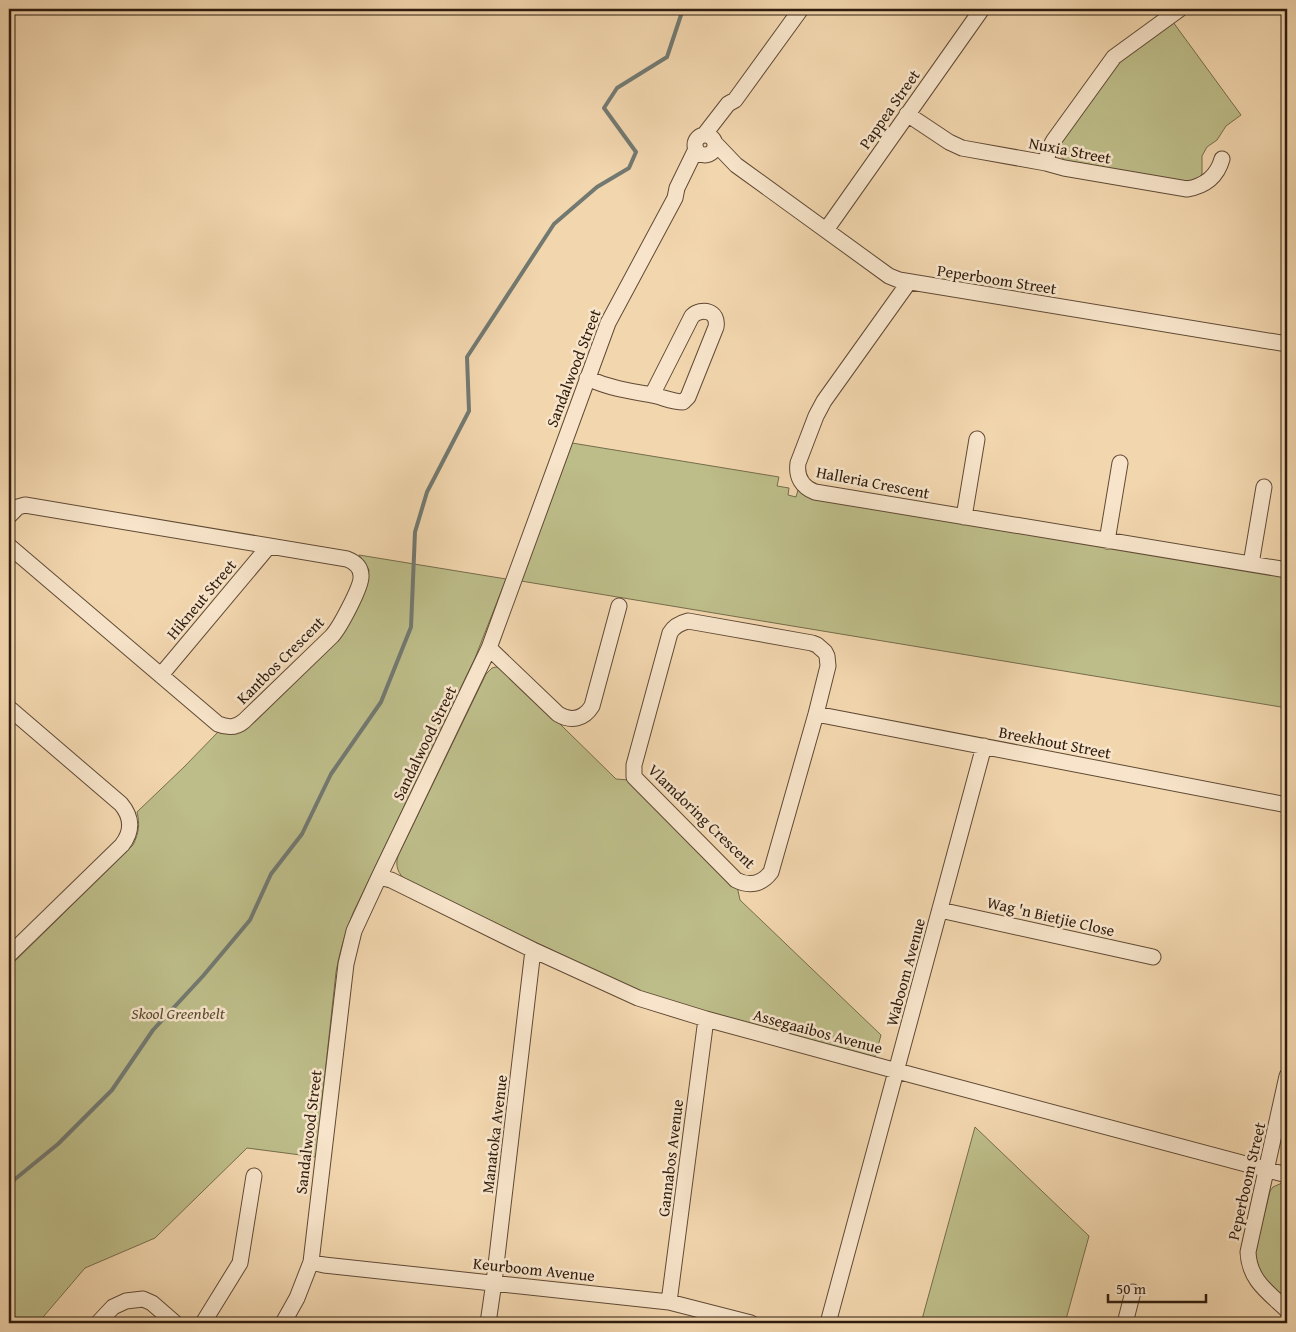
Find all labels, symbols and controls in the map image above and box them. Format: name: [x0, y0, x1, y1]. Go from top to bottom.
street label: Pappea Street: [853, 64, 926, 154]
street label: Nuxia Street: [1027, 130, 1114, 170]
street label: Peperboom Street: [936, 258, 1059, 300]
street label: Sandalwood Street: [539, 305, 607, 431]
street label: Halleria Crescent: [814, 459, 932, 505]
street label: Hikneut Street: [160, 553, 242, 644]
street label: Kantbos Crescent: [230, 610, 330, 710]
street label: Sandalwood Street: [386, 681, 462, 804]
street label: Breekhout Street: [997, 719, 1114, 765]
street label: Vlamdoring Crescent: [643, 758, 762, 874]
street label: Wag 'n Bietjie Close: [985, 890, 1117, 942]
street label: Waboom Avenue: [879, 915, 931, 1029]
park label: Skool Greenbelt: [131, 1001, 226, 1025]
street label: Assegaaibos Avenue: [751, 1002, 885, 1060]
street label: Sandalwood Street: [288, 1068, 328, 1195]
street label: Manatoka Avenue: [475, 1073, 513, 1195]
street label: Gannabos Avenue: [651, 1098, 689, 1218]
street label: Peperboom Street: [1221, 1119, 1271, 1242]
street label: Keurboom Avenue: [472, 1251, 596, 1287]
scale bar: [1108, 1272, 1206, 1304]
text: 50 m: [1116, 1278, 1147, 1299]

